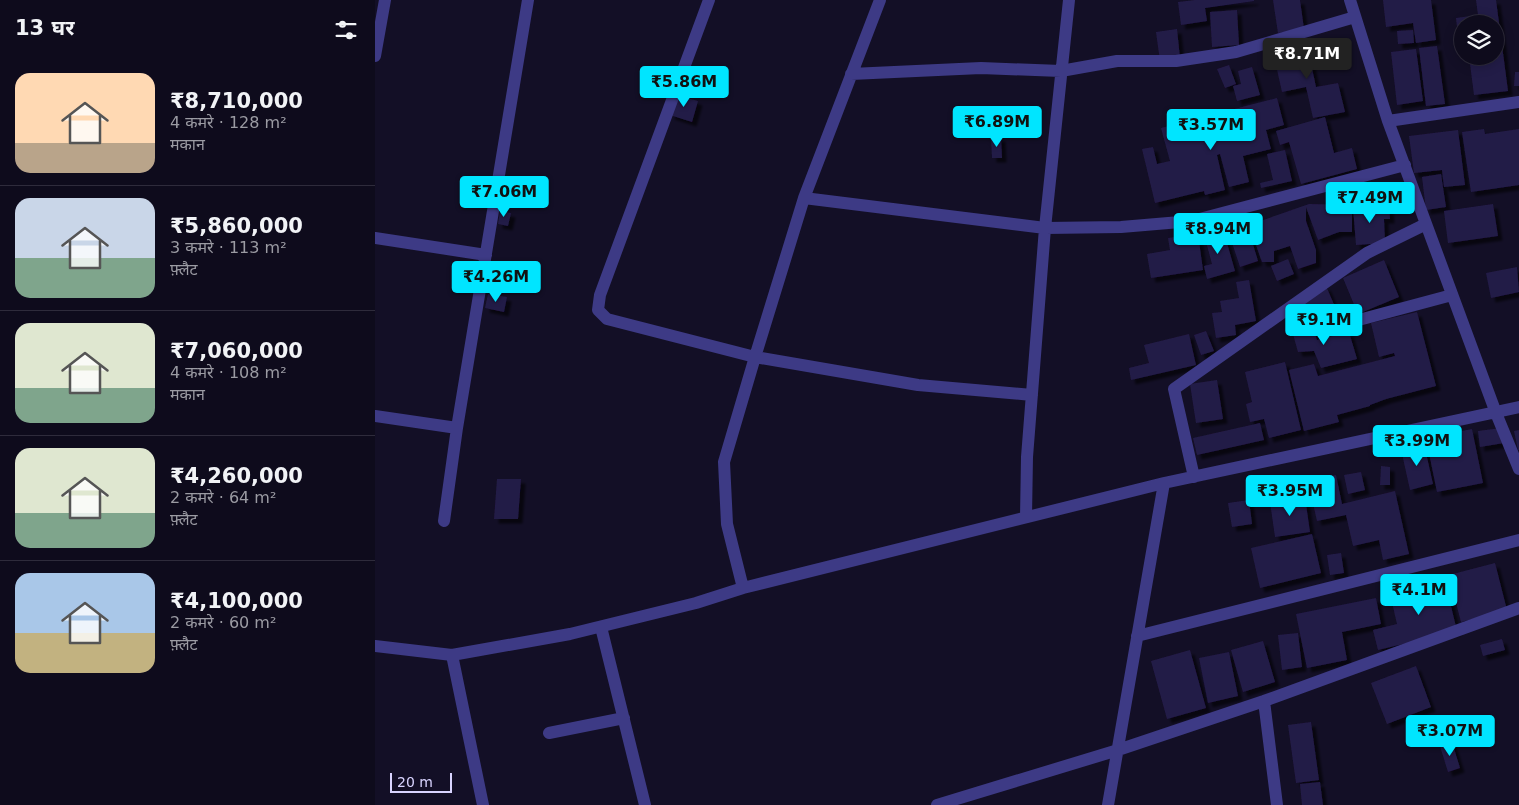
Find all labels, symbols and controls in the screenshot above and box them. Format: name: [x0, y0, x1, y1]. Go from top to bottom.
map controls: [1454, 15, 1504, 65]
button: layers: [1454, 15, 1504, 65]
text: 13 घर: [15, 16, 74, 40]
icon: filters: [332, 16, 360, 44]
pin: ₹8.71M: [1266, 38, 1348, 80]
text: ₹8.71M: [1274, 44, 1340, 63]
pin: ₹5.86M: [643, 66, 725, 108]
text: ₹5.86M: [651, 72, 717, 91]
text: ₹8,710,000: [170, 89, 303, 113]
icon: home: [55, 93, 115, 153]
pin: ₹6.89M: [956, 106, 1038, 148]
pin: ₹3.57M: [1170, 108, 1252, 151]
text: ₹6.89M: [964, 112, 1030, 131]
text: 4 कमरे · 128 m²: [170, 113, 287, 132]
text: ₹3.57M: [1178, 115, 1244, 134]
text: मकान: [170, 135, 205, 154]
pin: ₹7.06M: [463, 176, 545, 218]
text: ₹7.06M: [471, 182, 537, 201]
pin: ₹7.49M: [1329, 182, 1411, 224]
text: ₹7.49M: [1337, 188, 1403, 207]
pin: ₹8.94M: [1177, 212, 1259, 255]
text: ₹5,860,000: [170, 214, 303, 238]
icon: home: [55, 218, 115, 278]
text: ₹8.94M: [1185, 219, 1251, 238]
text: 3 कमरे · 113 m²: [170, 238, 287, 257]
text: फ़्लैट: [170, 260, 198, 279]
pin: ₹4.26M: [455, 260, 537, 303]
text: ₹4.26M: [463, 267, 529, 286]
pin: ₹9.1M: [1289, 304, 1359, 346]
text: ₹9.1M: [1296, 310, 1352, 329]
text: ₹7,060,000: [170, 339, 303, 363]
icon: home: [55, 343, 115, 403]
text: 4 कमरे · 108 m²: [170, 363, 287, 382]
text: मकान: [170, 385, 205, 404]
pin: ₹3.99M: [1376, 424, 1458, 467]
text: ₹3.99M: [1384, 431, 1450, 450]
text: ₹4,260,000: [170, 464, 303, 488]
icon: home: [55, 468, 115, 528]
pin: ₹3.95M: [1249, 474, 1331, 517]
text: ₹3.95M: [1257, 481, 1323, 500]
text: 2 कमरे · 64 m²: [170, 488, 276, 507]
text: फ़्लैट: [170, 510, 198, 529]
pin: ₹4.1M: [1384, 574, 1454, 616]
text: ₹4.1M: [1391, 580, 1447, 599]
text: ₹4,100,000: [170, 589, 303, 613]
icon: home: [55, 593, 115, 653]
text: 2 कमरे · 60 m²: [170, 613, 276, 632]
text: फ़्लैट: [170, 635, 198, 654]
pin: ₹3.07M: [1409, 714, 1491, 757]
text: ₹3.07M: [1417, 721, 1483, 740]
scale bar: [390, 770, 453, 793]
text: 20 m: [397, 774, 433, 790]

